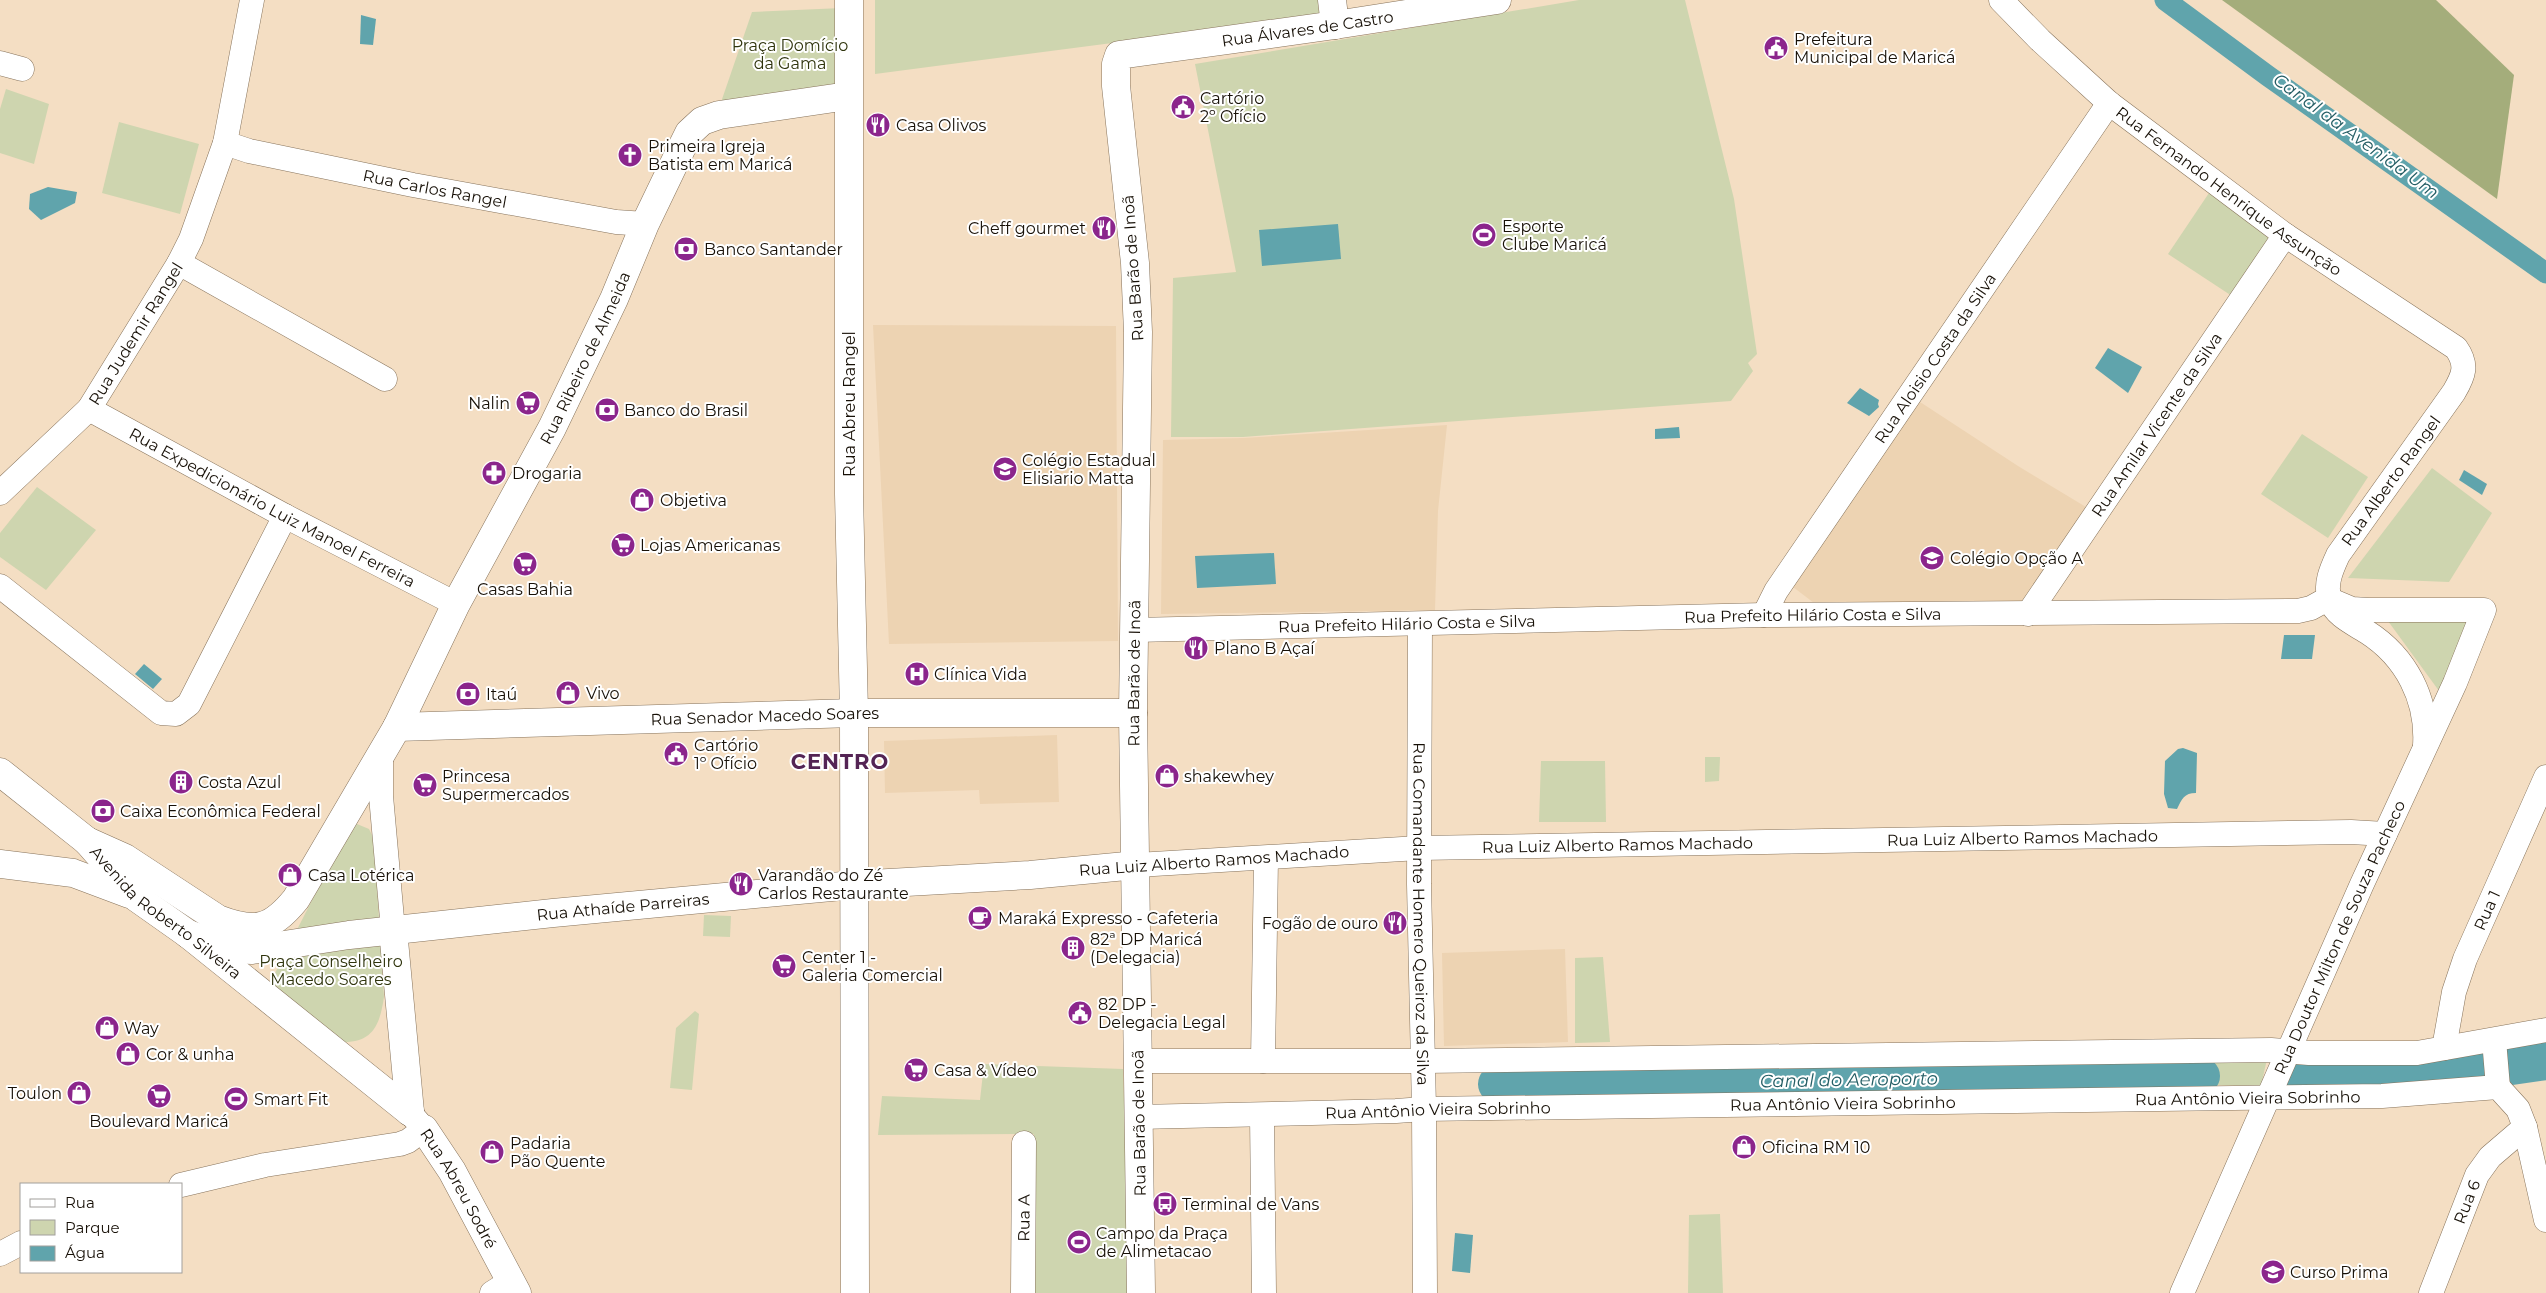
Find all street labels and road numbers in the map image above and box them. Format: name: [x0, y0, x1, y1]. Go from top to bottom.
street label: Rua Álvares de Castro: [1220, 7, 1395, 50]
street label: Rua Fernando Henrique Assunção: [2112, 102, 2345, 279]
street label: Rua Carlos Rangel: [361, 165, 508, 211]
street label: Rua Barão de Inoã: [1118, 194, 1148, 342]
street label: Rua Judemir Rangel: [84, 259, 187, 408]
street label: Rua Ribeiro de Almeida: [536, 269, 634, 447]
street label: Rua Aloisio Costa da Silva: [1870, 269, 2000, 447]
street label: Rua Amilar Vicente da Silva: [2087, 329, 2226, 520]
street label: Rua Abreu Rangel: [840, 331, 859, 477]
street label: Rua Alberto Rangel: [2337, 412, 2445, 550]
street label: Rua Expedicionário Luiz Manoel Ferreira: [126, 423, 418, 591]
street label: Rua Barão de Inoã: [1123, 600, 1144, 747]
street label: Rua Prefeito Hilário Costa e Silva: [1684, 604, 1942, 626]
street label: Rua Prefeito Hilário Costa e Silva: [1278, 611, 1536, 636]
street label: Rua Senador Macedo Soares: [650, 703, 879, 729]
street label: Rua Comandante Homero Queiroz da Silva: [1409, 742, 1433, 1086]
street label: Rua Doutor Milton de Souza Pacheco: [2270, 797, 2409, 1077]
street label: Rua Luiz Alberto Ramos Machado: [1887, 826, 2158, 849]
street label: Rua Luiz Alberto Ramos Machado: [1482, 833, 1753, 856]
street label: Avenida Roberto Silveira: [86, 842, 245, 983]
street label: Rua Luiz Alberto Ramos Machado: [1078, 842, 1350, 880]
street label: Rua 1: [2470, 887, 2504, 933]
street label: Rua Athaíde Parreiras: [535, 889, 710, 924]
street label: Rua Barão de Inoã: [1128, 1050, 1150, 1196]
street label: Rua Antônio Vieira Sobrinho: [2135, 1087, 2361, 1109]
street label: Rua Antônio Vieira Sobrinho: [1730, 1092, 1956, 1114]
street label: Rua Antônio Vieira Sobrinho: [1325, 1098, 1551, 1122]
street label: Rua Abreu Sodré: [417, 1125, 501, 1252]
street label: Rua 6: [2449, 1177, 2484, 1226]
street label: Rua A: [1014, 1194, 1033, 1242]

